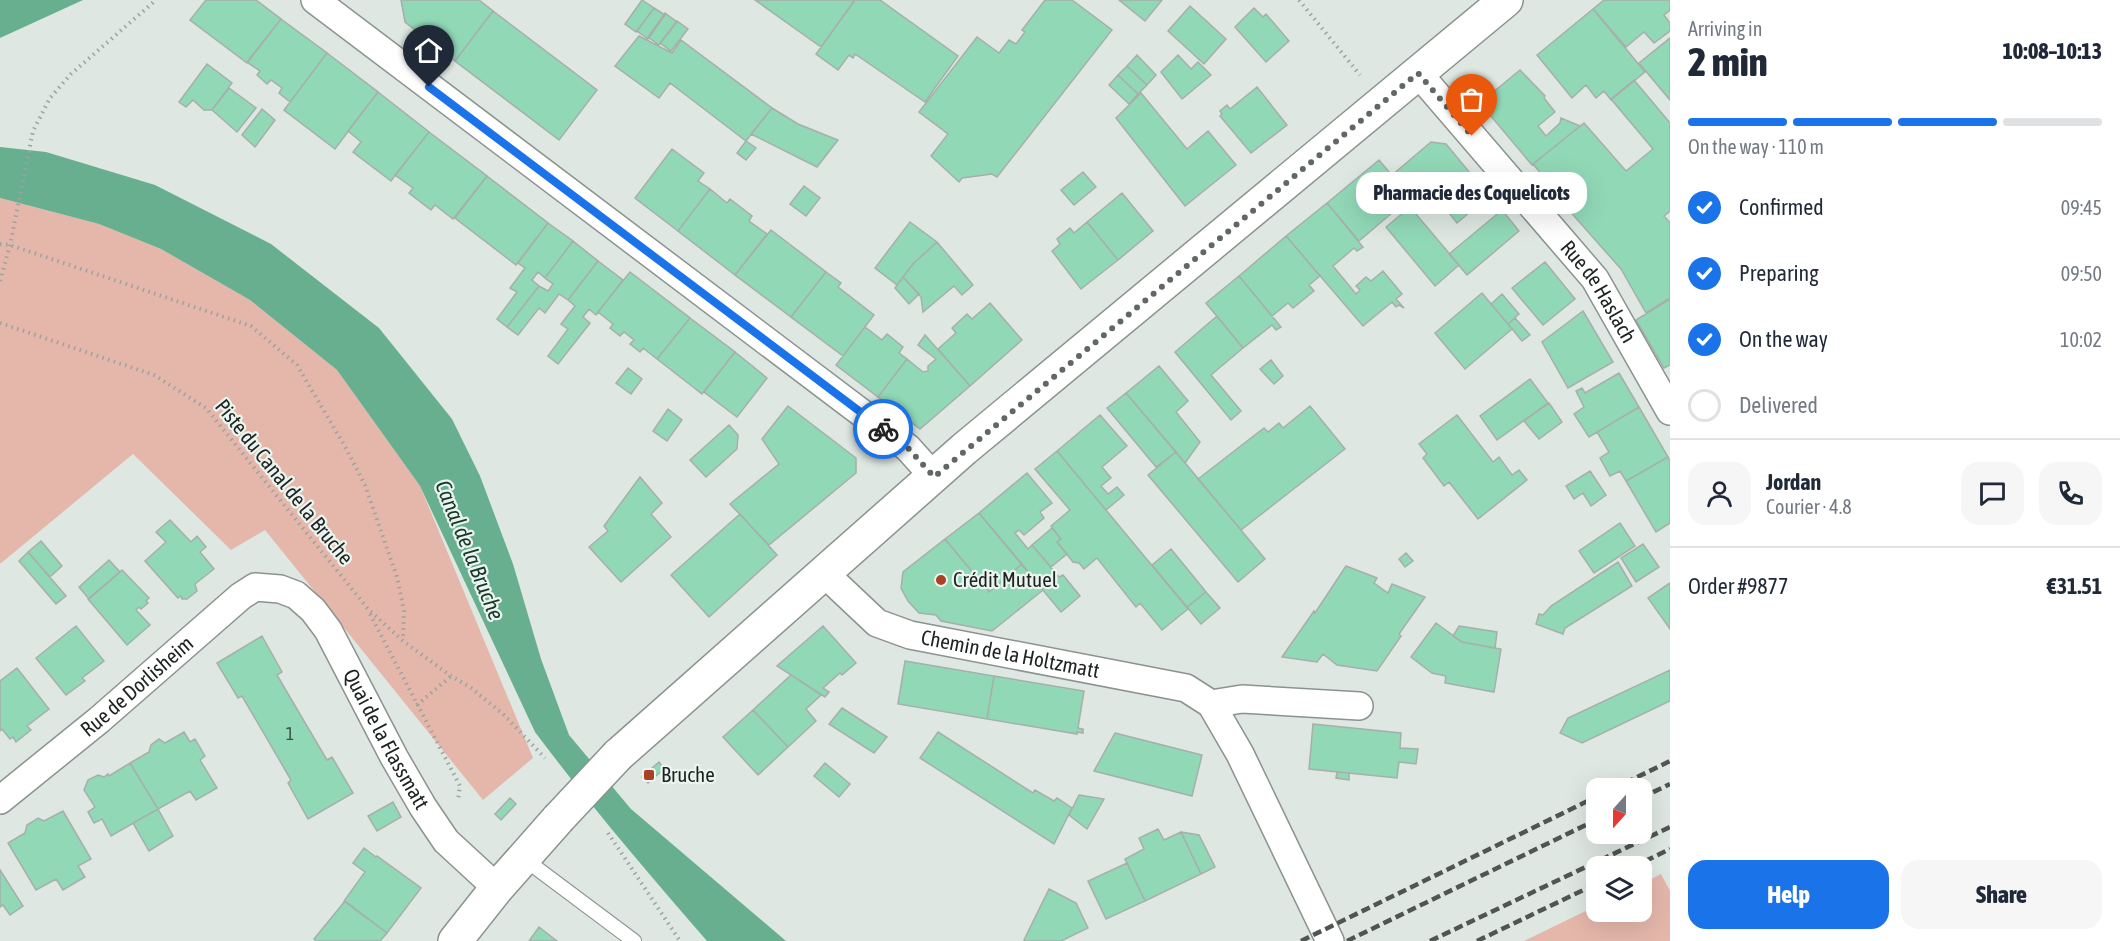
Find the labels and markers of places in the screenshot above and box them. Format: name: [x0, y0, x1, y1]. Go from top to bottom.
pin: [403, 25, 454, 87]
pin: [1446, 74, 1497, 136]
callout: Pharmacie des Coquelicots: [1356, 172, 1588, 214]
place label: Crédit Mutuel: [953, 567, 1058, 591]
marker: Crédit Mutuel: [934, 573, 948, 587]
place label: Bruche: [661, 762, 715, 786]
marker: Bruche: [642, 768, 656, 782]

